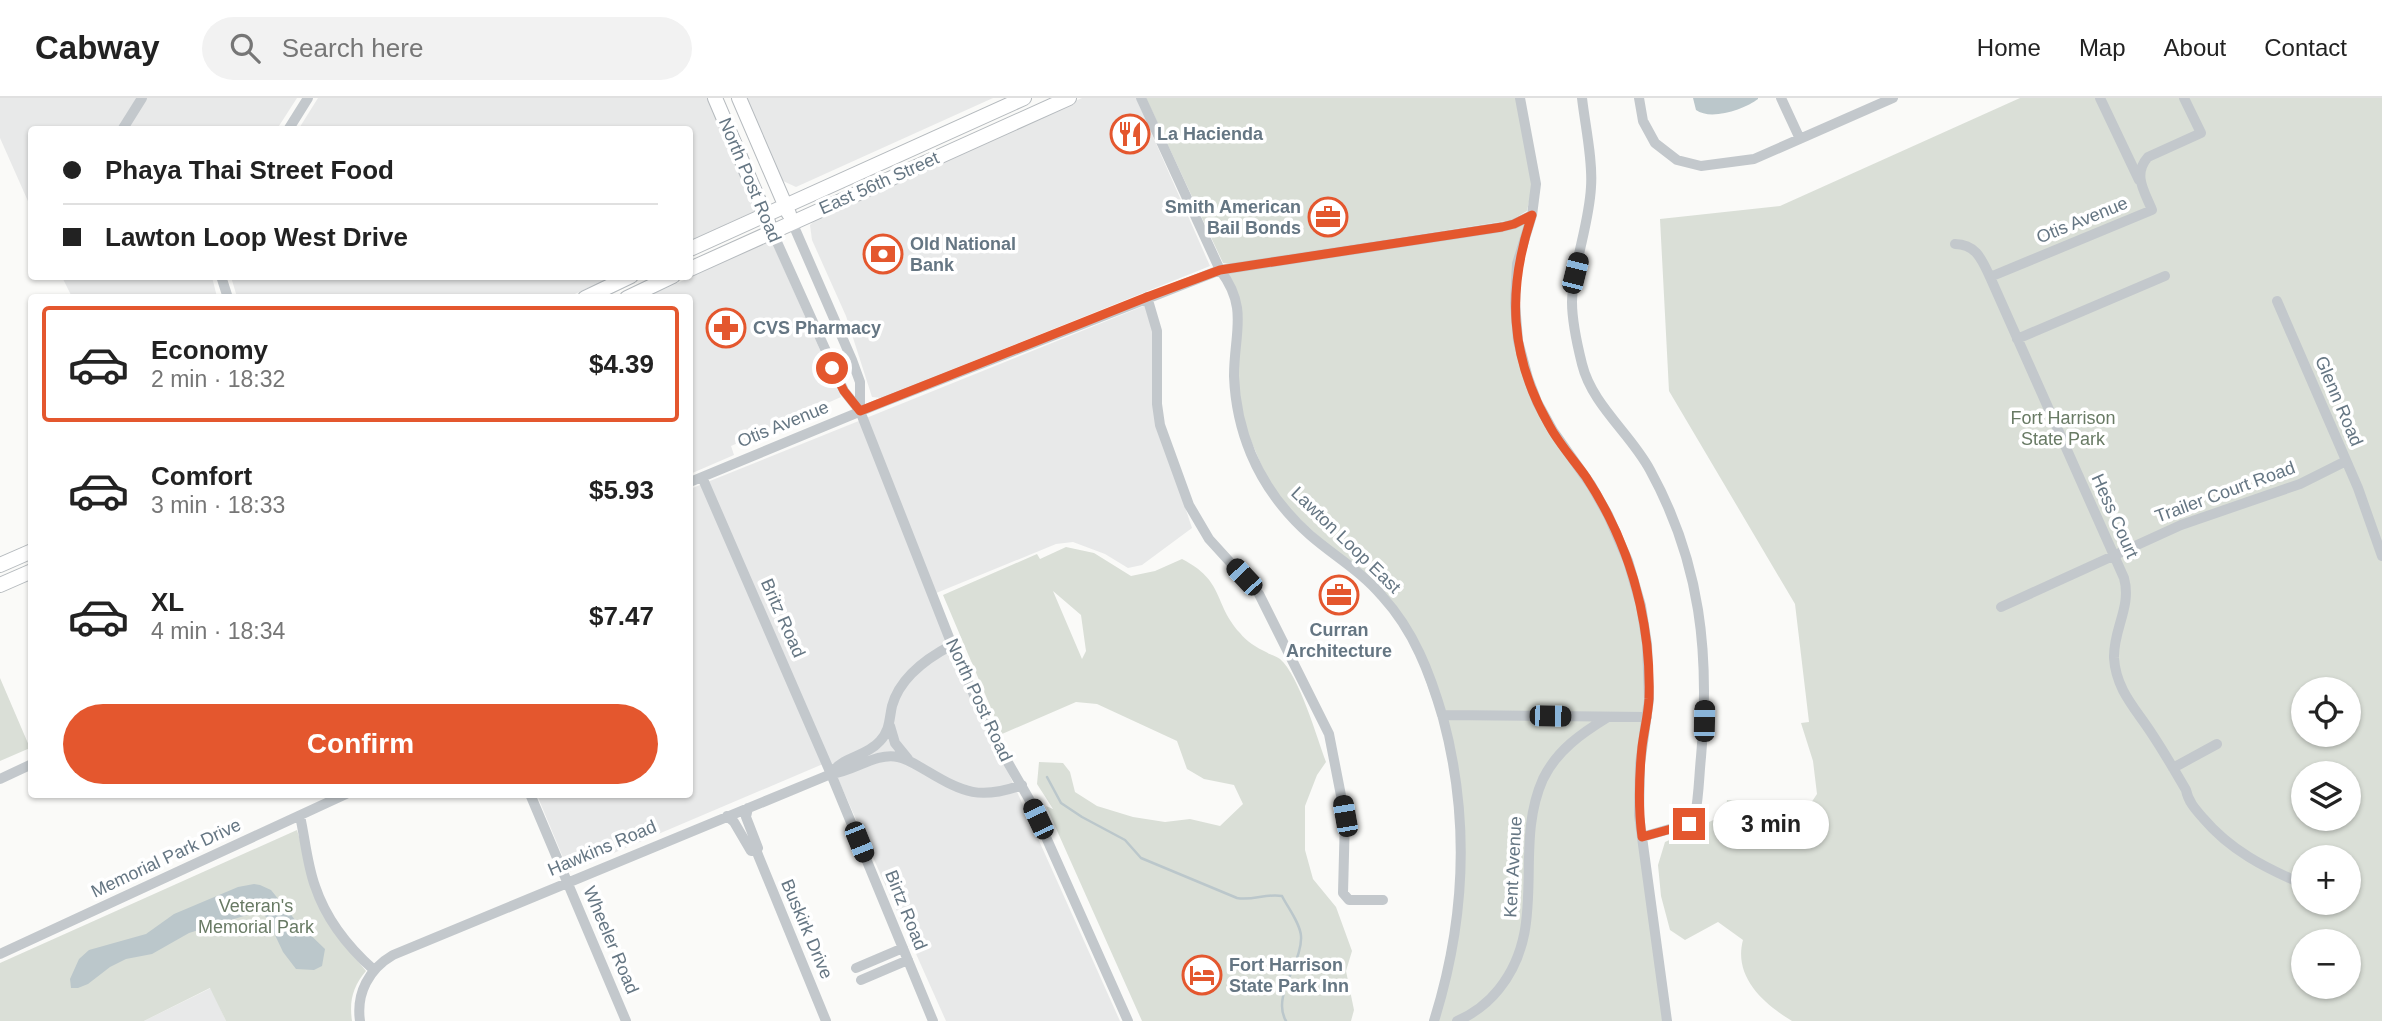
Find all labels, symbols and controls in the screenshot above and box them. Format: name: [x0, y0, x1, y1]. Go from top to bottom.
search box: [202, 17, 692, 80]
text: Cabway: [35, 29, 160, 66]
icon: search: [226, 29, 264, 67]
text: Search here: [282, 33, 423, 63]
text: Home: [1977, 34, 2041, 61]
text: Map: [2079, 34, 2126, 61]
text: About: [2164, 34, 2226, 61]
text: Contact: [2264, 34, 2347, 61]
restaurant icon: La Hacienda: [1109, 113, 1151, 155]
street label: North Post Road: [715, 115, 785, 245]
place label: La Hacienda: [1157, 124, 1264, 144]
street label: East 56th Street: [816, 148, 942, 218]
text: Phaya Thai Street Food: [105, 155, 394, 185]
street label: Otis Avenue: [2033, 193, 2131, 247]
office icon: Smith American Bail Bonds: [1307, 196, 1349, 238]
place label: Smith American Bail Bonds: [1165, 197, 1301, 238]
text: Lawton Loop West Drive: [105, 222, 408, 252]
bank icon: Old National Bank: [862, 233, 904, 275]
place label: Old National Bank: [910, 234, 1016, 275]
car: [1560, 250, 1591, 296]
pharmacy icon: CVS Pharmacy: [705, 307, 747, 349]
place label: CVS Pharmacy: [753, 318, 881, 338]
icon: car: [67, 333, 130, 396]
text: Economy: [151, 335, 268, 365]
text: $4.39: [589, 349, 654, 379]
route start: [816, 352, 848, 384]
street label: Glenn Road: [2311, 353, 2367, 449]
text: 2 min · 18:32: [151, 366, 285, 392]
street label: Otis Avenue: [734, 397, 832, 451]
park label: Fort Harrison State Park: [2010, 408, 2116, 449]
street label: Trailer Court Road: [2152, 457, 2298, 527]
icon: car: [67, 459, 130, 522]
text: Comfort: [151, 461, 252, 491]
street label: Hess Court: [2088, 471, 2142, 561]
text: $5.93: [589, 475, 654, 505]
street label: Lawton Loop East: [1287, 483, 1405, 597]
text: 3 min · 18:33: [151, 492, 285, 518]
car: [1222, 554, 1267, 600]
office icon: Curran Architecture: [1318, 574, 1360, 616]
street label: Britz Road: [757, 576, 809, 660]
icon: car: [67, 585, 130, 648]
text: XL: [151, 587, 184, 617]
text: $7.47: [589, 601, 654, 631]
text: 4 min · 18:34: [151, 618, 285, 644]
place label: Curran Architecture: [1286, 620, 1392, 661]
street label: North Post Road: [942, 635, 1016, 765]
map controls: [2291, 677, 2361, 999]
button: locate: [2291, 677, 2361, 747]
car: [1694, 700, 1715, 742]
button: Confirm: [63, 704, 658, 784]
car: [1529, 705, 1572, 727]
button: layers: [2291, 761, 2361, 831]
car: [1332, 793, 1359, 839]
car: [1020, 796, 1057, 842]
callout: 3 min: [1714, 800, 1829, 848]
route end: [1673, 808, 1705, 840]
text: 3 min: [1741, 811, 1801, 837]
street label: Memorial Park Drive: [88, 814, 244, 902]
street label: Hawkins Road: [545, 816, 659, 880]
street label: Kent Avenue: [1500, 816, 1526, 918]
car: [842, 819, 877, 865]
button: +: [2291, 845, 2361, 915]
street label: Birtz Road: [881, 867, 931, 953]
street label: Buskirk Drive: [777, 876, 837, 982]
street label: Wheeler Road: [579, 883, 643, 997]
park label: Veteran's Memorial Park: [198, 896, 315, 937]
button: −: [2291, 929, 2361, 999]
hotel icon: Fort Harrison State Park Inn: [1181, 954, 1223, 996]
place label: Fort Harrison State Park Inn: [1229, 955, 1349, 996]

